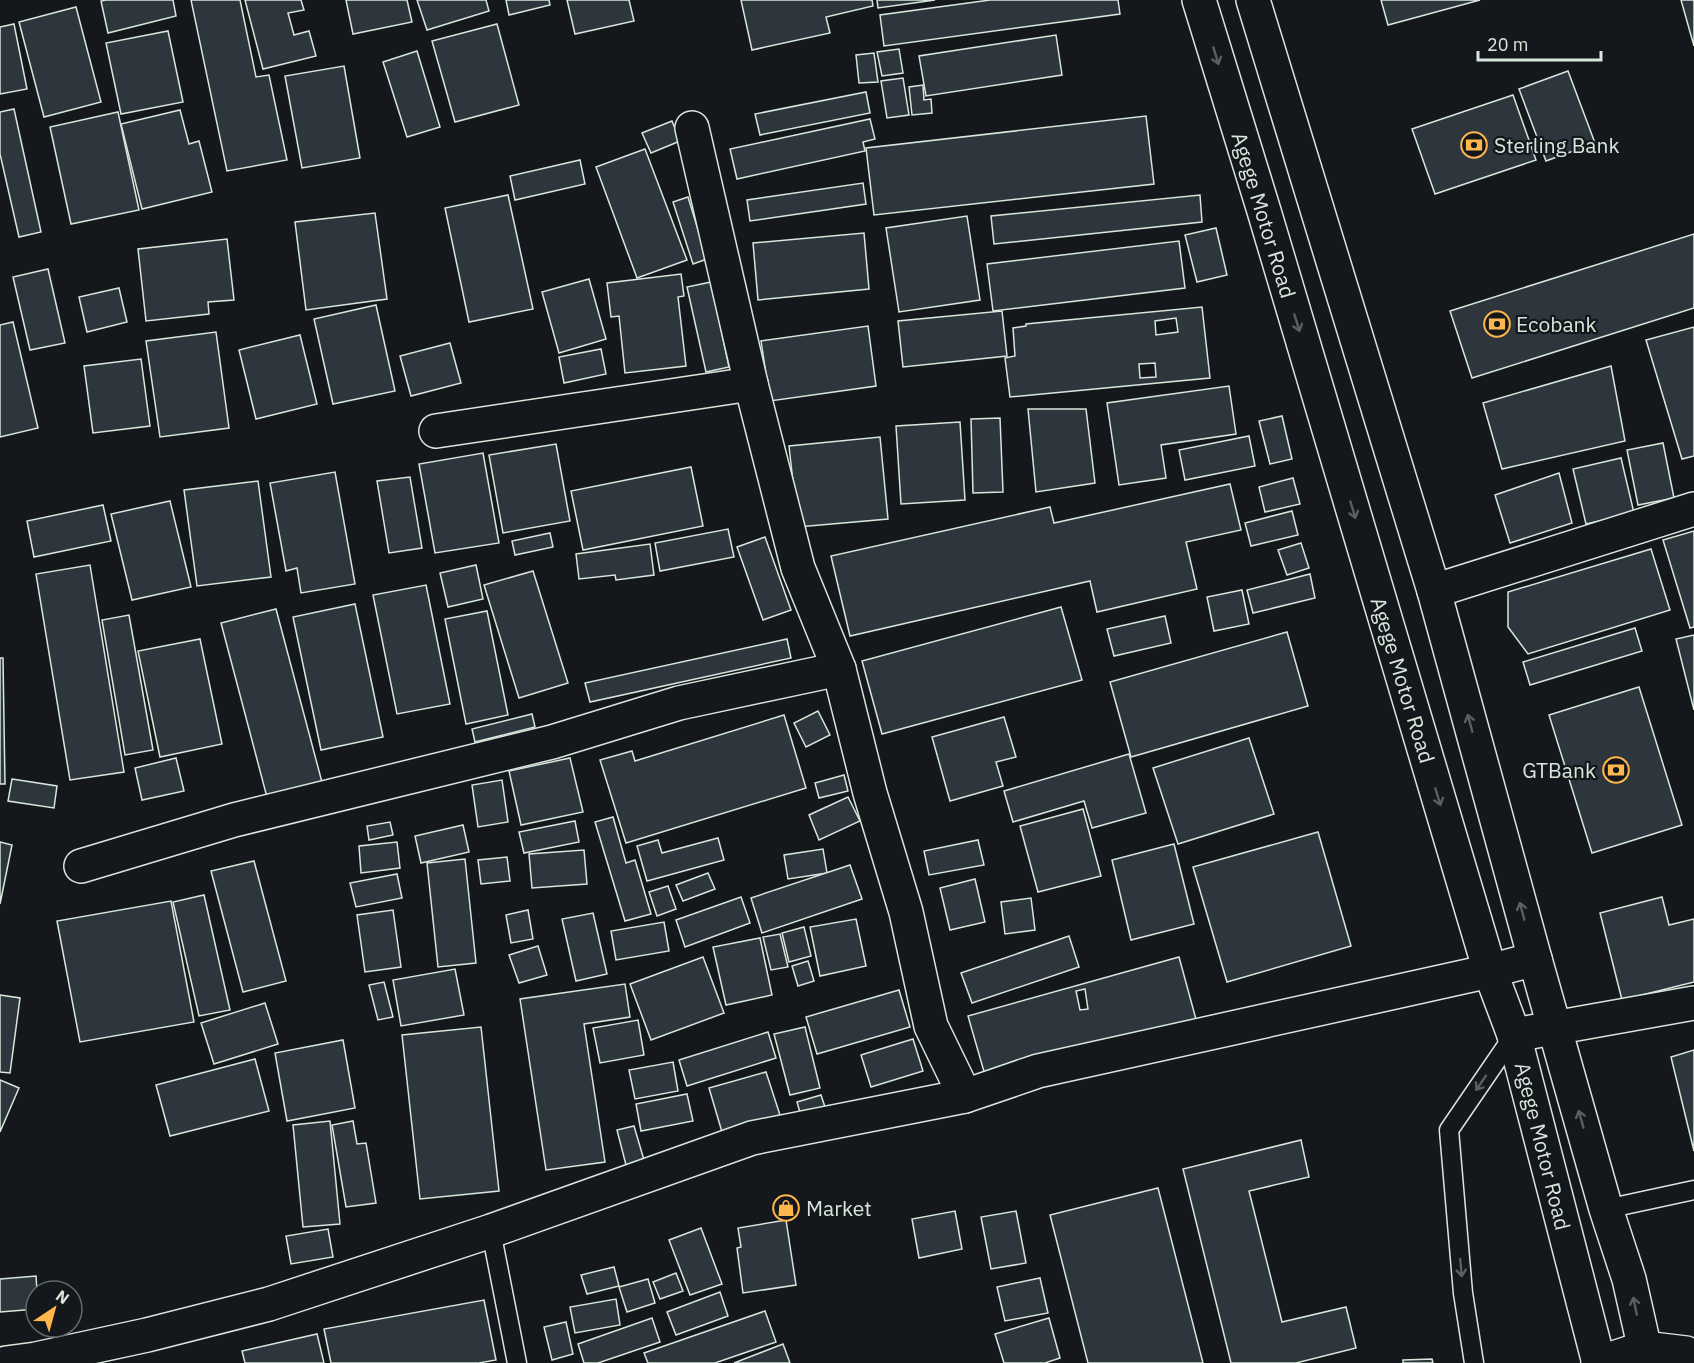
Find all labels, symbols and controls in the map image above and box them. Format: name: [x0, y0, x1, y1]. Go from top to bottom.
scale bar: [1478, 24, 1601, 62]
text: 20 m: [1487, 33, 1529, 56]
one-way arrow: [1211, 46, 1222, 65]
street label: Agege Motor Road: [1225, 129, 1303, 301]
bank icon: Sterling Bank: [1459, 130, 1489, 160]
place label: Sterling Bank: [1494, 131, 1620, 159]
bank icon: Ecobank: [1482, 309, 1512, 339]
place label: Ecobank: [1516, 310, 1597, 338]
one-way arrow: [1292, 313, 1303, 332]
one-way arrow: [1348, 500, 1359, 519]
street label: Agege Motor Road: [1364, 594, 1442, 766]
one-way arrow: [1464, 714, 1476, 733]
bank icon: GTBank: [1601, 755, 1631, 785]
place label: GTBank: [1522, 756, 1596, 784]
one-way arrow: [1433, 787, 1444, 806]
one-way arrow: [1516, 902, 1527, 921]
street label: Agege Motor Road: [1509, 1059, 1577, 1233]
one-way arrow: [1475, 1075, 1487, 1091]
one-way arrow: [1575, 1110, 1586, 1129]
shop icon: Market: [771, 1193, 801, 1223]
place label: Market: [806, 1194, 872, 1222]
one-way arrow: [1456, 1258, 1467, 1278]
north arrow: [24, 1279, 84, 1339]
text: N: [52, 1285, 73, 1308]
one-way arrow: [1629, 1297, 1640, 1316]

